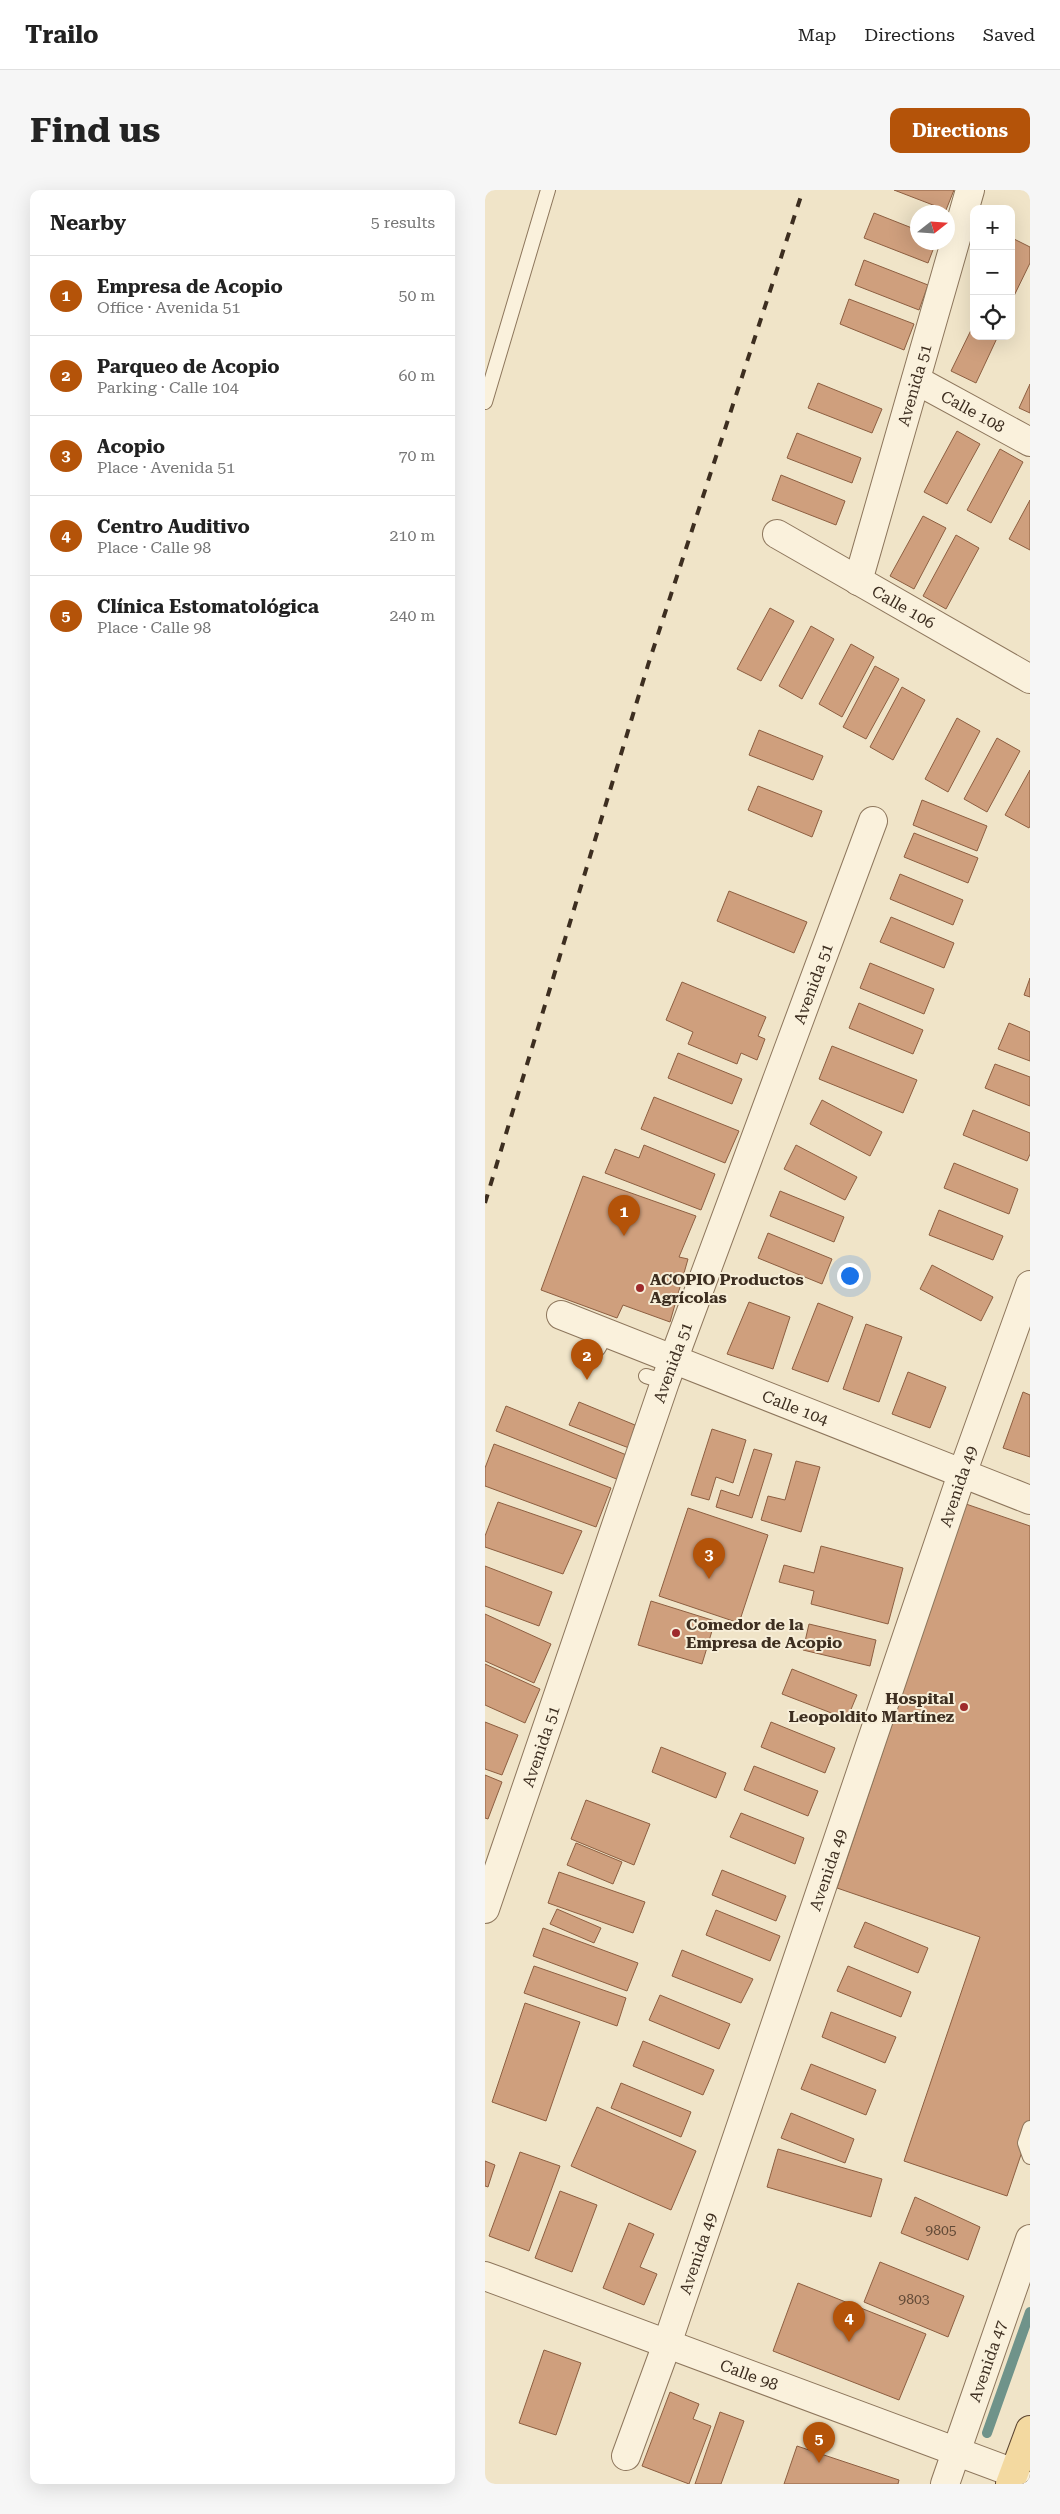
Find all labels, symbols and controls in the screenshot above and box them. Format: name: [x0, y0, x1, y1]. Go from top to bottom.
text: Trailo: [25, 21, 99, 49]
text: Map: [798, 24, 836, 45]
text: Directions: [864, 24, 955, 45]
text: Saved: [983, 24, 1035, 45]
button: Directions: [890, 108, 1030, 153]
text: Find us: [30, 110, 160, 151]
north arrow: [910, 205, 955, 250]
map controls: [970, 205, 1015, 340]
button: +: [970, 205, 1015, 250]
text: Nearby: [50, 211, 126, 235]
text: 5 results: [371, 213, 435, 232]
button: −: [970, 250, 1015, 295]
text: Empresa de Acopio: [97, 275, 283, 298]
text: 1: [62, 286, 70, 305]
text: 50 m: [398, 286, 435, 305]
button: locate: [970, 295, 1015, 340]
text: Office · Avenida 51: [97, 298, 240, 317]
street label: Avenida 51: [893, 341, 935, 428]
text: Parqueo de Acopio: [97, 355, 280, 378]
text: 2: [62, 366, 70, 385]
text: 60 m: [398, 366, 435, 385]
text: Parking · Calle 104: [97, 378, 239, 397]
street label: Calle 108: [938, 386, 1008, 436]
text: Acopio: [97, 435, 165, 458]
text: 3: [62, 446, 70, 465]
text: 70 m: [398, 446, 435, 465]
text: Place · Avenida 51: [97, 458, 235, 477]
text: Centro Auditivo: [97, 515, 250, 538]
text: 4: [62, 526, 70, 545]
text: 210 m: [389, 526, 435, 545]
text: Place · Calle 98: [97, 538, 211, 557]
street label: Calle 106: [869, 581, 939, 632]
text: Clínica Estomatológica: [97, 595, 319, 618]
text: 5: [62, 606, 70, 625]
text: 240 m: [389, 606, 435, 625]
text: Place · Calle 98: [97, 618, 211, 637]
street label: Avenida 51: [789, 940, 836, 1026]
pin: 1: [608, 1195, 640, 1236]
your location: [837, 1263, 863, 1289]
place label: ACOPIO Productos Agrícolas: [650, 1270, 804, 1307]
marker: ACOPIO Productos Agrícolas: [634, 1282, 646, 1294]
street label: Avenida 51: [649, 1319, 696, 1405]
pin: 2: [571, 1339, 603, 1380]
street label: Calle 104: [759, 1386, 831, 1429]
street label: Avenida 49: [935, 1443, 981, 1529]
pin: 3: [693, 1538, 725, 1579]
place label: Comedor de la Empresa de Acopio: [686, 1615, 842, 1652]
marker: Comedor de la Empresa de Acopio: [670, 1627, 682, 1639]
place label: Hospital Leopoldito Martínez: [788, 1689, 955, 1726]
marker: Hospital Leopoldito Martínez: [958, 1701, 970, 1713]
street label: Avenida 51: [518, 1703, 563, 1789]
street label: Avenida 49: [805, 1827, 850, 1913]
street label: Avenida 49: [675, 2210, 720, 2297]
house number: 9805: [925, 2222, 957, 2238]
house number: 9803: [898, 2291, 930, 2307]
pin: 4: [833, 2301, 865, 2342]
street label: Avenida 47: [965, 2318, 1011, 2404]
street label: Calle 98: [717, 2355, 781, 2394]
pin: 5: [803, 2422, 835, 2463]

